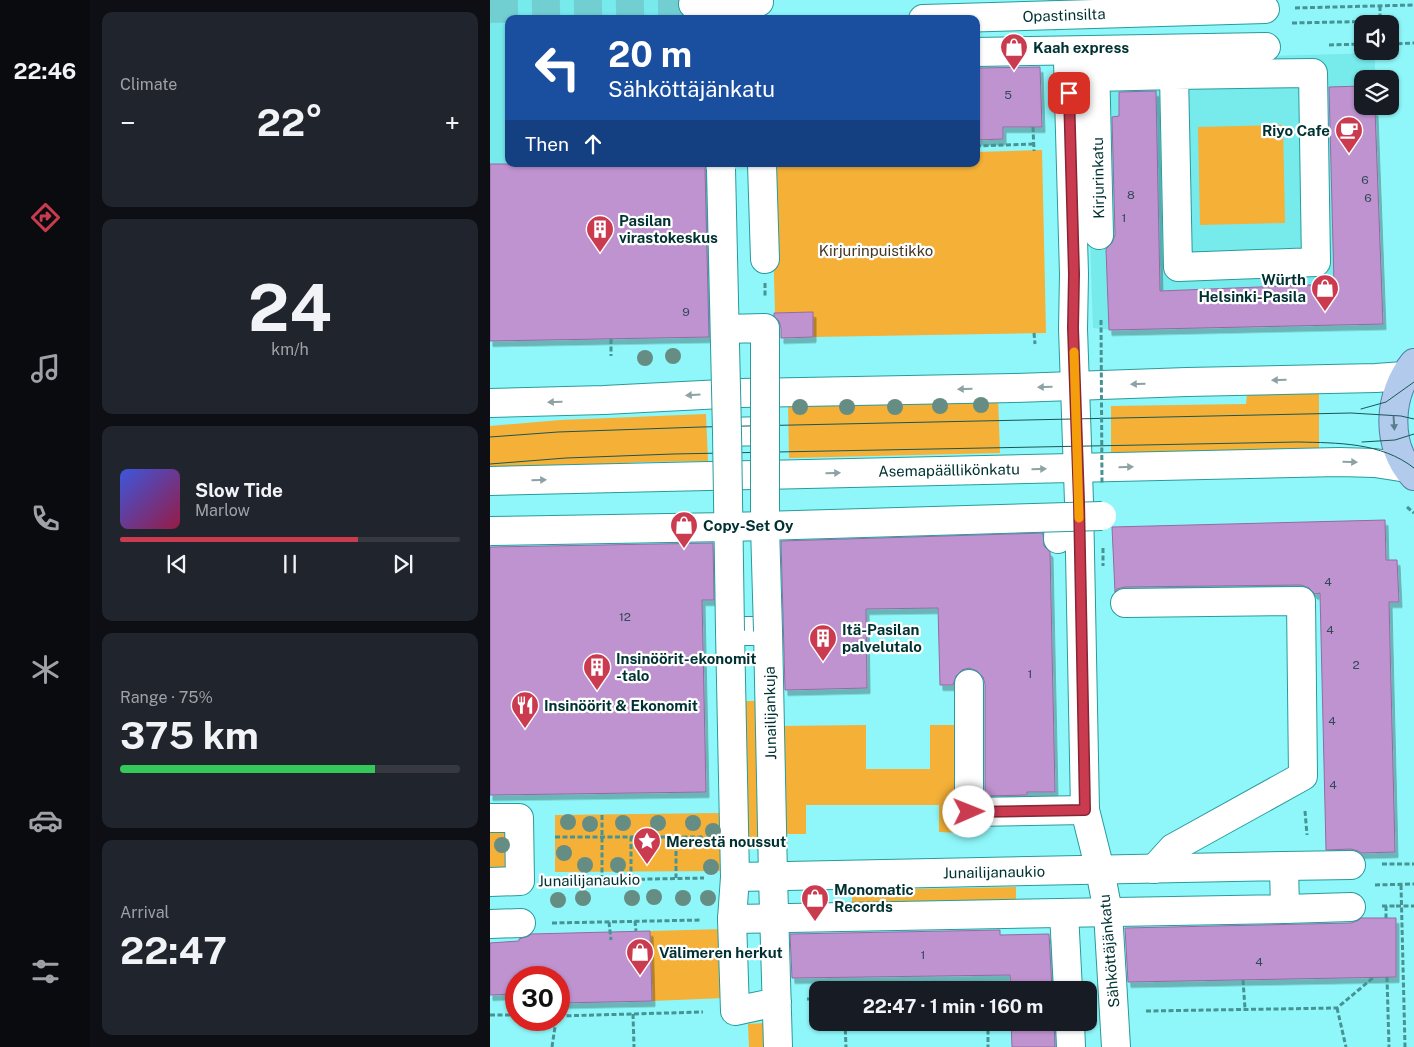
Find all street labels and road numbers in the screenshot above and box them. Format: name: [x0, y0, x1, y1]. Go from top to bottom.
street label: Opastinsilta: [1022, 5, 1106, 25]
street label: Kirjurinkatu: [1089, 137, 1107, 219]
street label: Asemapäällikönkatu: [878, 460, 1020, 480]
street label: Junailijankuja: [761, 666, 779, 760]
street label: Junailijanaukio: [943, 863, 1045, 881]
street label: Junailijanaukio: [538, 871, 640, 889]
street label: Sähköttäjänkatu: [1096, 894, 1122, 1008]

